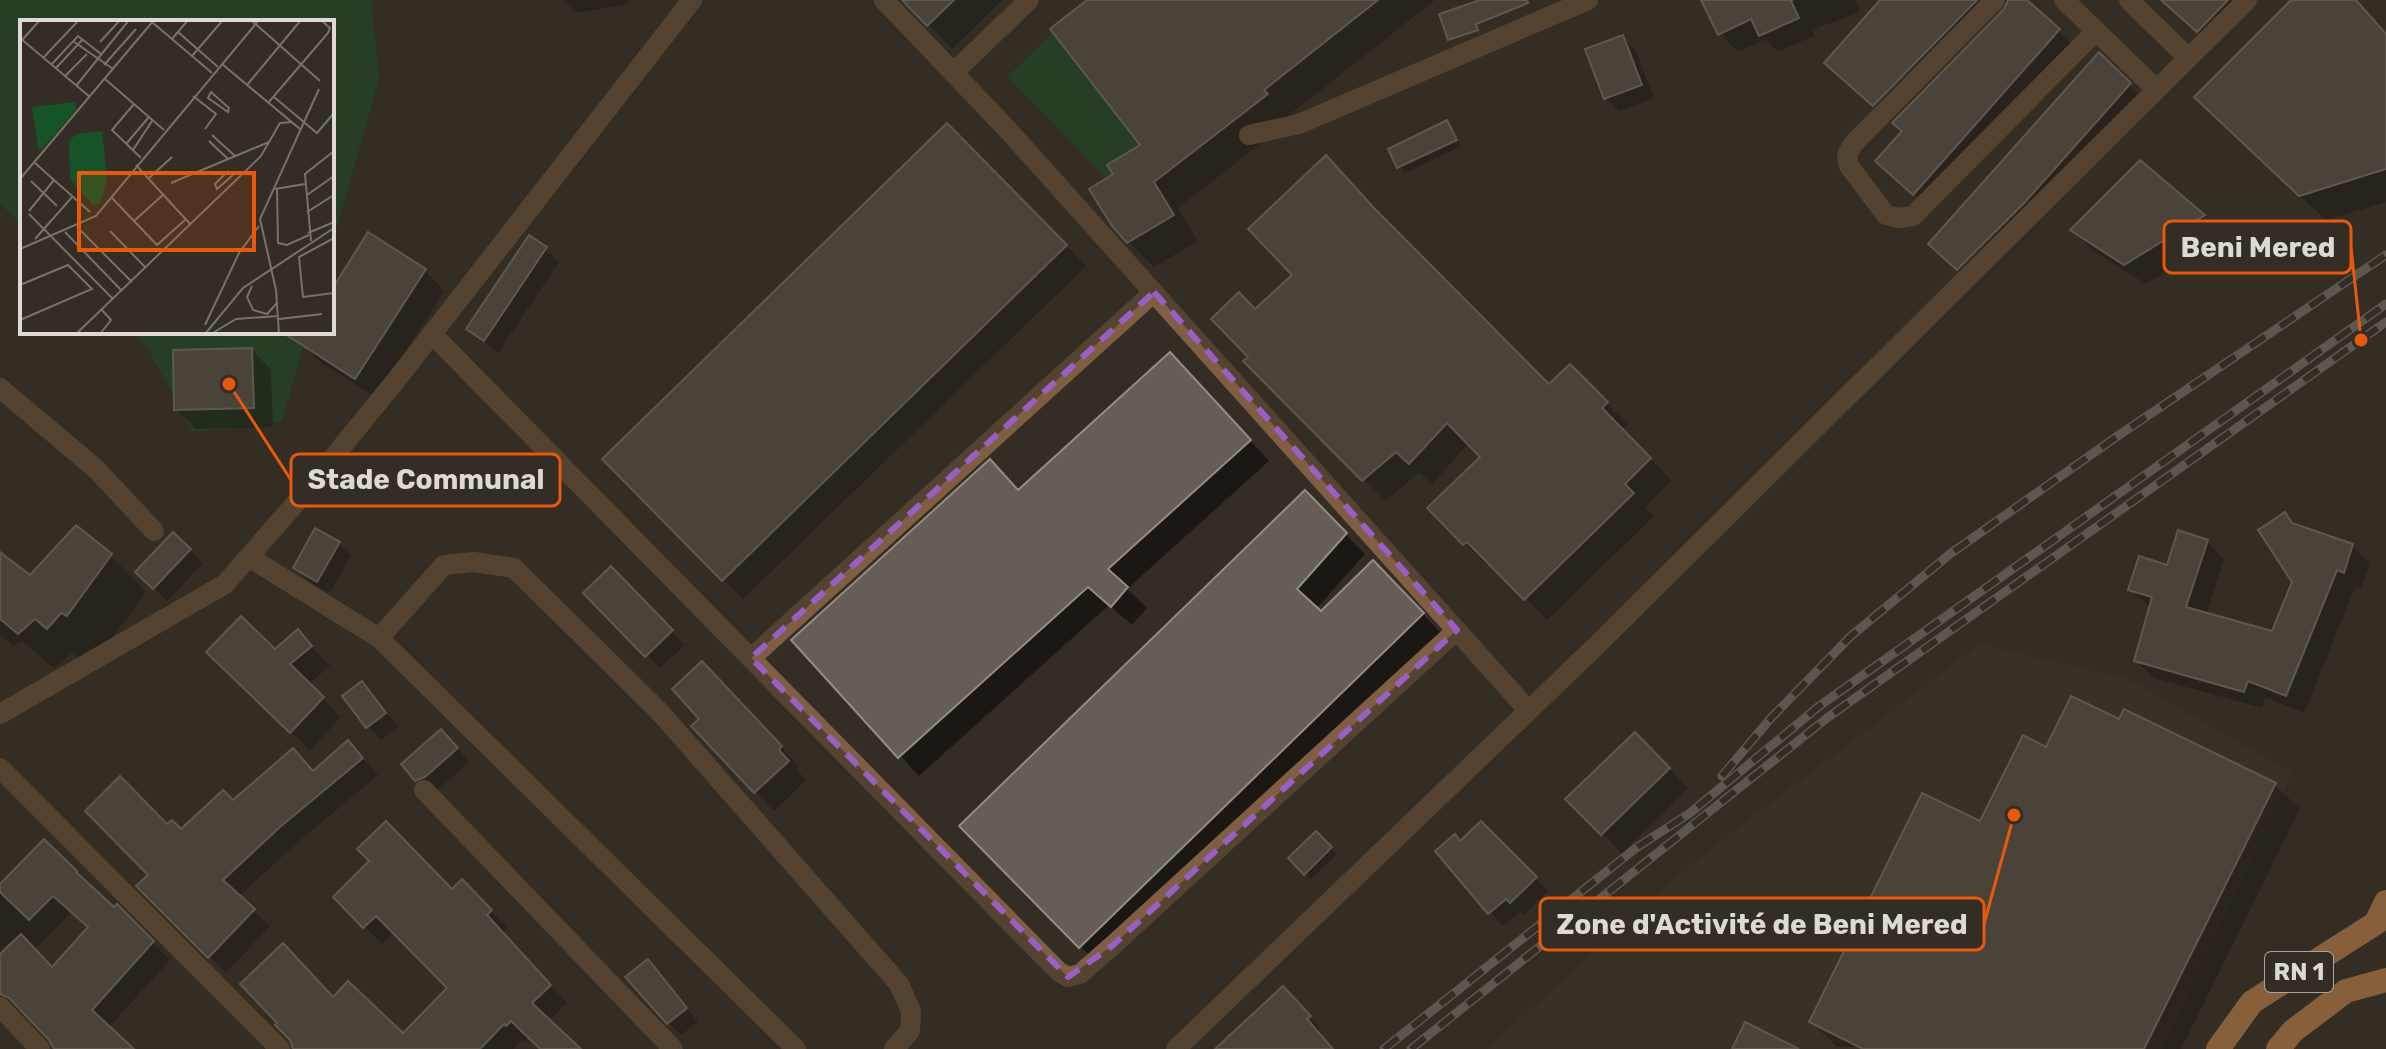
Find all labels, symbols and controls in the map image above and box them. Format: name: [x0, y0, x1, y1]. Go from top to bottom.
inset map: [20, 20, 334, 334]
callout: Beni Mered: [2164, 221, 2351, 273]
text: Beni Mered: [2180, 231, 2336, 264]
callout: Stade Communal: [291, 454, 560, 506]
text: Stade Communal: [308, 463, 544, 496]
callout: Zone d'Activité de Beni Mered: [1540, 898, 1984, 950]
text: Zone d'Activité de Beni Mered: [1556, 908, 1968, 941]
road number: RN 1: [2265, 952, 2333, 992]

